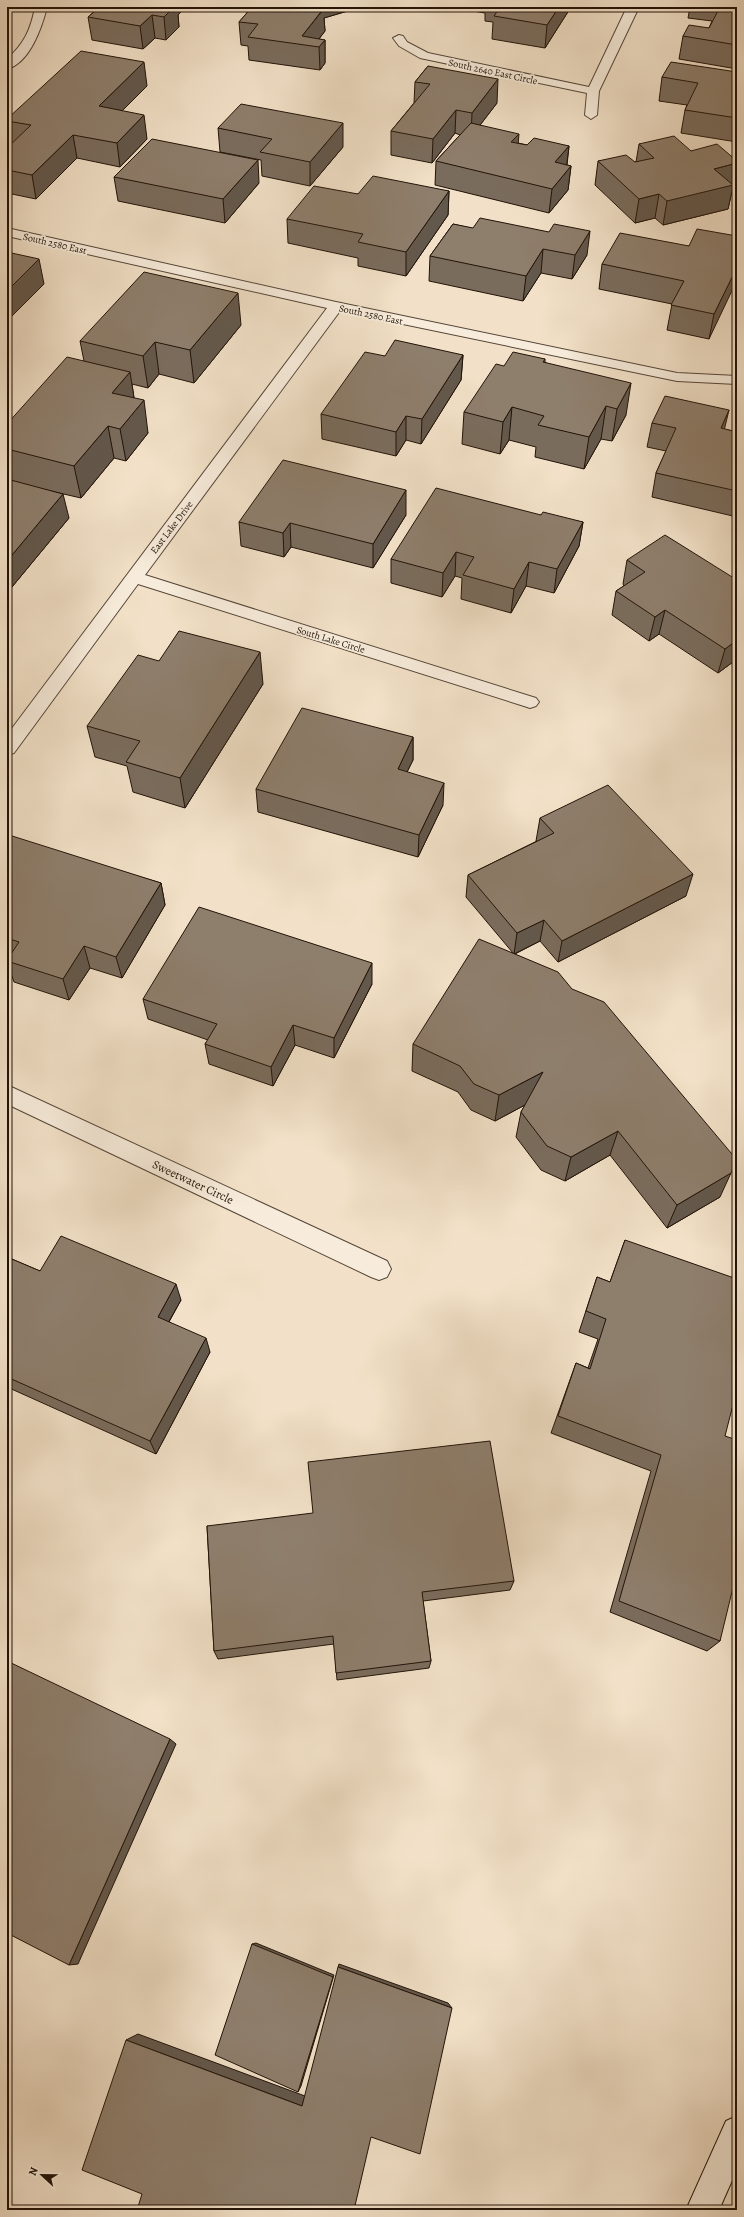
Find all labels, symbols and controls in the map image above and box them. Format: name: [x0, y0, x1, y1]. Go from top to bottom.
street label: South 2640 East Circle: [447, 56, 539, 87]
street label: South 2580 East: [22, 230, 89, 257]
street label: South 2580 East: [338, 301, 405, 328]
street label: East Lake Drive: [147, 498, 196, 556]
street label: South Lake Circle: [295, 623, 367, 656]
street label: Sweetwater Circle: [150, 1156, 236, 1208]
north arrow: [22, 2155, 62, 2195]
text: N: [25, 2165, 42, 2178]

